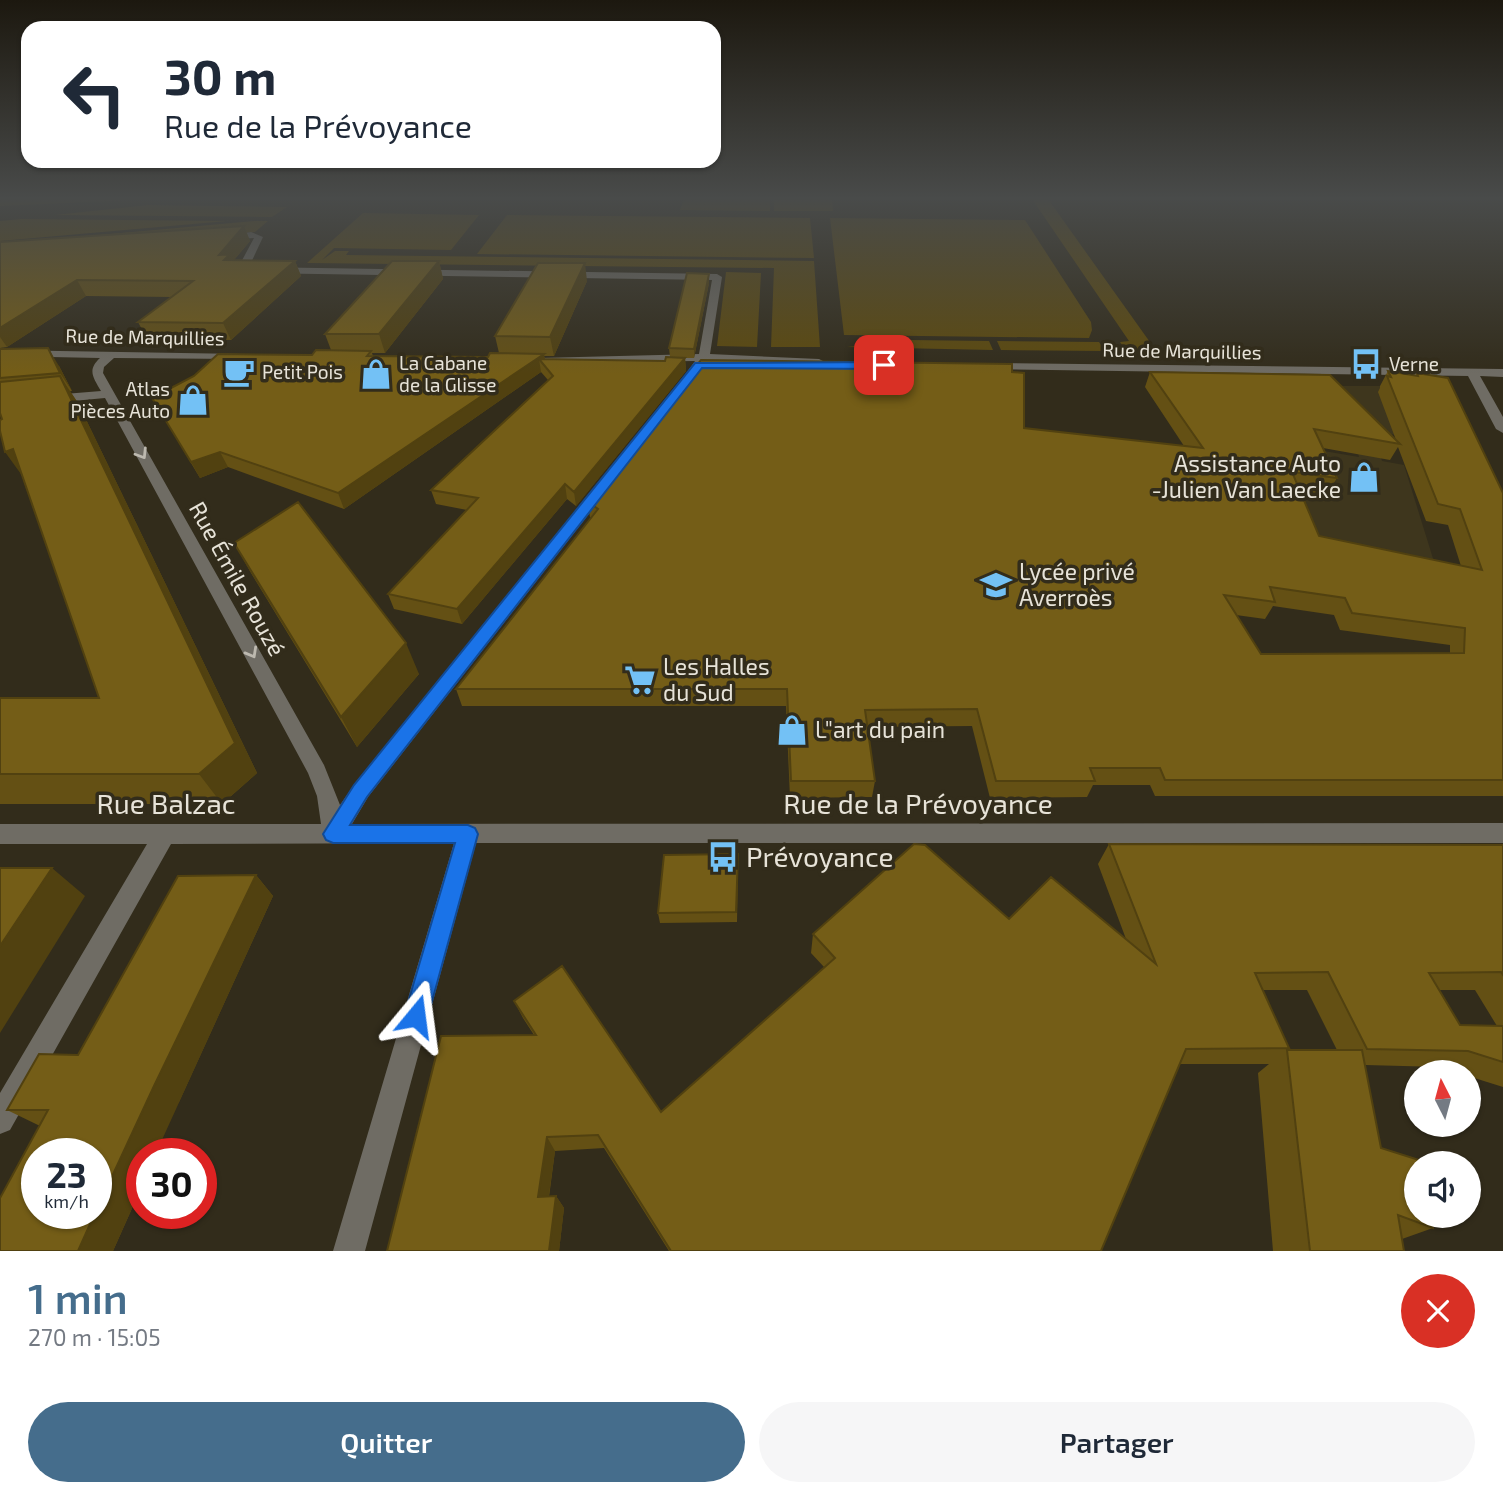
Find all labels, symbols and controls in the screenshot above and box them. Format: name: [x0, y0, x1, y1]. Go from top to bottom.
text: 30 m: [164, 46, 276, 105]
icon: left: [49, 49, 140, 140]
text: Rue de la Prévoyance: [164, 106, 472, 144]
street label: Rue de Marquillies: [65, 324, 225, 349]
pin: [854, 335, 914, 395]
street label: Rue de Marquillies: [1102, 338, 1262, 363]
icon: arrive: [865, 346, 903, 384]
bus stop icon: Verne: [1349, 347, 1383, 381]
place label: La Cabane de la Glisse: [399, 351, 496, 396]
place label: Verne: [1389, 352, 1439, 375]
cafe icon: Petit Pois: [222, 355, 256, 389]
shop icon: La Cabane de la Glisse: [359, 357, 393, 391]
place label: Petit Pois: [262, 360, 343, 383]
place label: Atlas Pièces Auto: [70, 377, 170, 422]
shop icon: Atlas Pièces Auto: [176, 383, 210, 417]
one-way arrow: [133, 446, 146, 459]
place label: Assistance Auto -Julien Van Laecke: [1152, 449, 1341, 503]
shop icon: Assistance Auto -Julien Van Laecke: [1347, 460, 1381, 494]
street label: Rue Émile Rouzé: [184, 496, 292, 661]
place label: Lycée privé Averroès: [1019, 557, 1135, 611]
school or university icon: Lycée privé Averroès: [979, 568, 1013, 602]
one-way arrow: [244, 645, 257, 658]
place label: Les Halles du Sud: [663, 652, 770, 706]
supermarket icon: Les Halles du Sud: [623, 663, 657, 697]
shop icon: L"art du pain: [775, 713, 809, 747]
place label: L"art du pain: [815, 715, 945, 743]
street label: Rue Balzac: [97, 786, 235, 820]
street label: Rue de la Prévoyance: [783, 786, 1053, 820]
place label: Prévoyance: [746, 839, 894, 873]
bus stop icon: Prévoyance: [706, 840, 740, 874]
position arrow: [379, 979, 453, 1053]
north arrow: [1404, 1060, 1480, 1138]
map controls: [1404, 1060, 1481, 1228]
speed limit sign: 30: [126, 1138, 217, 1229]
button: sound: [1404, 1151, 1481, 1228]
text: 23: [46, 1153, 87, 1195]
text: km/h: [44, 1190, 89, 1212]
text: 1 min: [28, 1272, 128, 1322]
button: close: [1401, 1274, 1475, 1348]
text: 270 m · 15:05: [28, 1323, 161, 1351]
button: Quitter: [28, 1402, 745, 1482]
button: Partager: [759, 1402, 1475, 1482]

